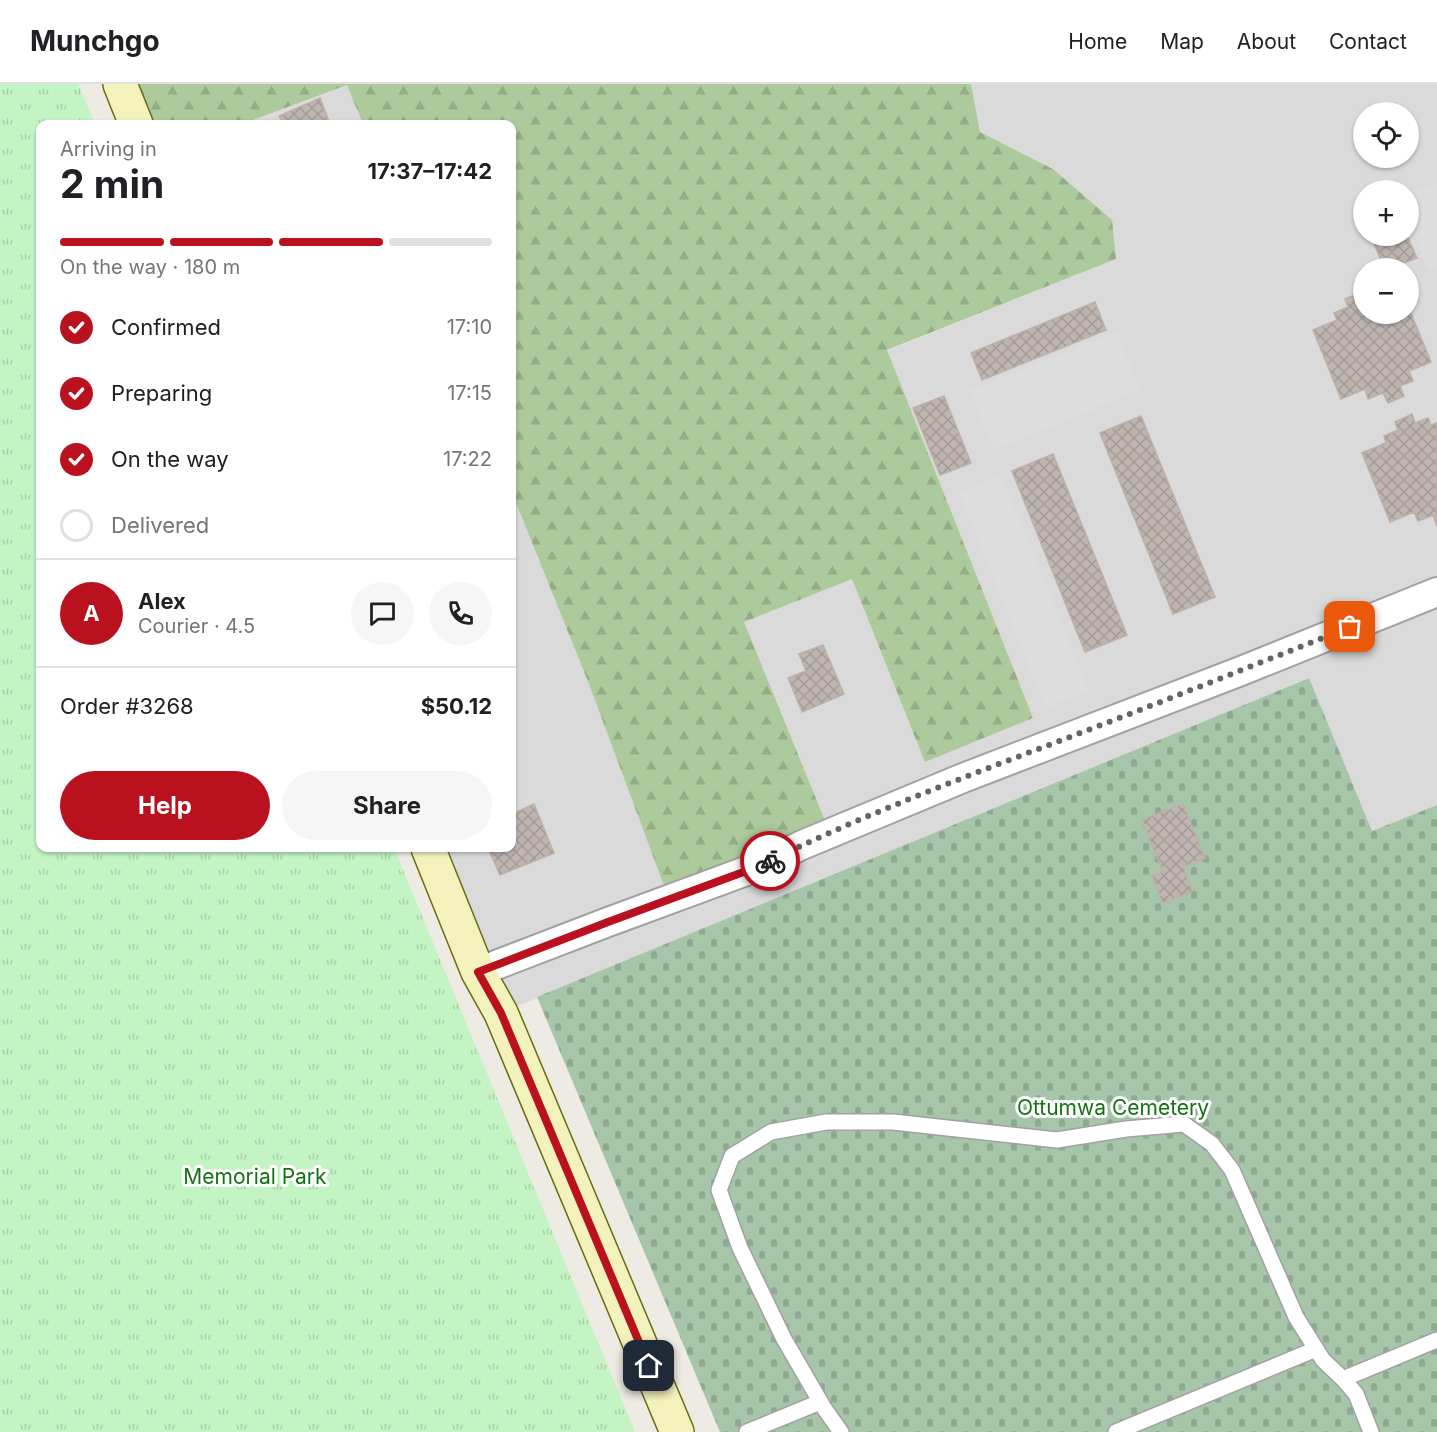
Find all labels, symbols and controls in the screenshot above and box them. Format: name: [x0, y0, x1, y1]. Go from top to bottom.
text: Munchgo: [30, 24, 160, 58]
text: Home: [1068, 29, 1127, 54]
text: Map: [1160, 29, 1204, 54]
text: About: [1237, 29, 1296, 54]
text: Contact: [1329, 29, 1407, 54]
map controls: [1353, 102, 1419, 324]
button: locate: [1353, 102, 1419, 168]
text: Arriving in: [60, 137, 157, 161]
text: 17:37–17:42: [367, 158, 492, 184]
text: 2 min: [60, 160, 164, 207]
button: +: [1353, 180, 1419, 246]
text: On the way · 180 m: [60, 255, 240, 279]
button: −: [1353, 258, 1419, 324]
icon: check: [60, 311, 93, 344]
text: Confirmed: [111, 314, 221, 340]
text: 17:10: [447, 315, 492, 339]
icon: check: [60, 377, 93, 410]
text: Preparing: [111, 380, 212, 406]
text: 17:15: [447, 381, 492, 405]
icon: check: [60, 443, 93, 476]
text: On the way: [111, 446, 229, 472]
text: 17:22: [443, 447, 492, 471]
text: Delivered: [111, 512, 209, 538]
button: chat: [351, 582, 414, 645]
button: phone: [429, 582, 492, 645]
text: Alex: [138, 588, 186, 614]
text: A: [83, 600, 100, 626]
pin: [1324, 601, 1375, 652]
icon: bag: [1333, 610, 1366, 643]
text: Courier · 4.5: [138, 614, 255, 638]
text: Order #3268: [60, 693, 194, 719]
text: $50.12: [421, 693, 492, 719]
button: Help: [60, 771, 270, 840]
button: Share: [282, 771, 492, 840]
courier: [740, 831, 800, 891]
icon: bike: [754, 845, 787, 878]
park label: Ottumwa Cemetery: [1017, 1095, 1209, 1120]
park label: Memorial Park: [183, 1164, 327, 1189]
pin: [623, 1340, 674, 1391]
icon: home: [632, 1349, 665, 1382]

